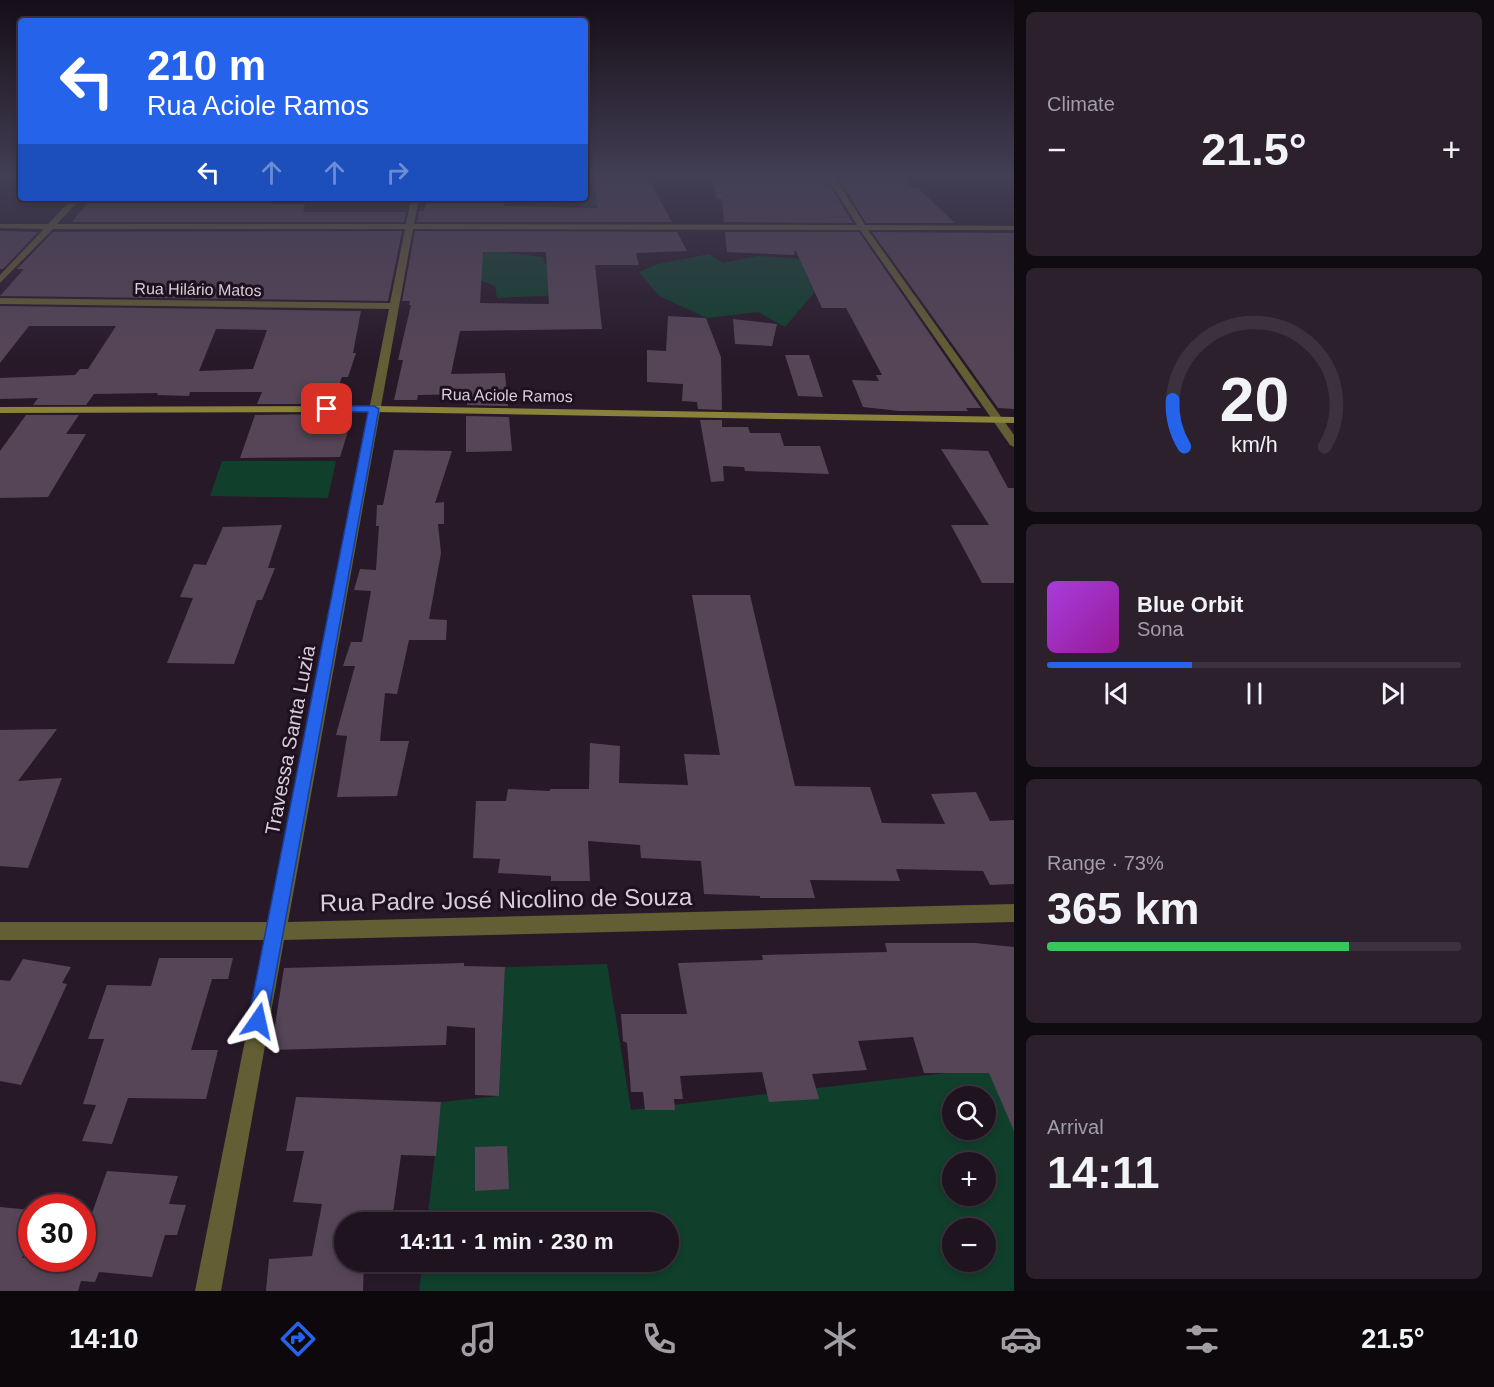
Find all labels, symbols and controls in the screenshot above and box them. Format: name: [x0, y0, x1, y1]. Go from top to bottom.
icon: left: [48, 42, 126, 120]
text: 210 m: [147, 42, 266, 89]
text: Rua Aciole Ramos: [147, 91, 369, 121]
text: Climate: [1047, 93, 1115, 115]
text: 21.5°: [1201, 124, 1307, 175]
text: −: [1047, 131, 1066, 168]
text: +: [1442, 131, 1461, 168]
icon: left: [192, 156, 225, 189]
icon: ahead: [255, 156, 288, 189]
icon: ahead: [318, 156, 351, 189]
icon: right: [381, 156, 414, 189]
street label: Rua Hilário Matos: [134, 280, 262, 299]
text: 20: [1219, 365, 1289, 434]
pin: [301, 383, 352, 434]
street label: Rua Aciole Ramos: [441, 386, 573, 405]
icon: arrive: [310, 392, 343, 425]
text: km/h: [1231, 433, 1277, 457]
text: Blue Orbit: [1137, 592, 1243, 617]
text: Sona: [1137, 618, 1184, 640]
street label: Travessa Santa Luzia: [261, 642, 319, 837]
icon: previous: [1100, 677, 1133, 710]
icon: pause: [1238, 677, 1271, 710]
icon: next: [1376, 677, 1409, 710]
text: Range · 73%: [1047, 852, 1164, 874]
street label: Rua Padre José Nicolino de Souza: [320, 883, 693, 916]
text: 365 km: [1047, 883, 1200, 934]
position arrow: [226, 989, 290, 1053]
map controls: [942, 1086, 996, 1272]
button: search: [942, 1086, 996, 1140]
text: Arrival: [1047, 1116, 1104, 1138]
text: 14:11: [1047, 1147, 1160, 1198]
button: +: [942, 1152, 996, 1206]
speed limit sign: 30: [18, 1194, 96, 1272]
button: −: [942, 1218, 996, 1272]
text: 14:11 · 1 min · 230 m: [400, 1229, 614, 1254]
icon: directions: [277, 1318, 319, 1360]
icon: music: [458, 1318, 500, 1360]
icon: phone: [638, 1318, 680, 1360]
icon: climate: [819, 1318, 861, 1360]
icon: car: [1000, 1318, 1042, 1360]
icon: filters: [1181, 1318, 1223, 1360]
text: 14:10: [69, 1324, 138, 1354]
text: 21.5°: [1361, 1324, 1425, 1354]

